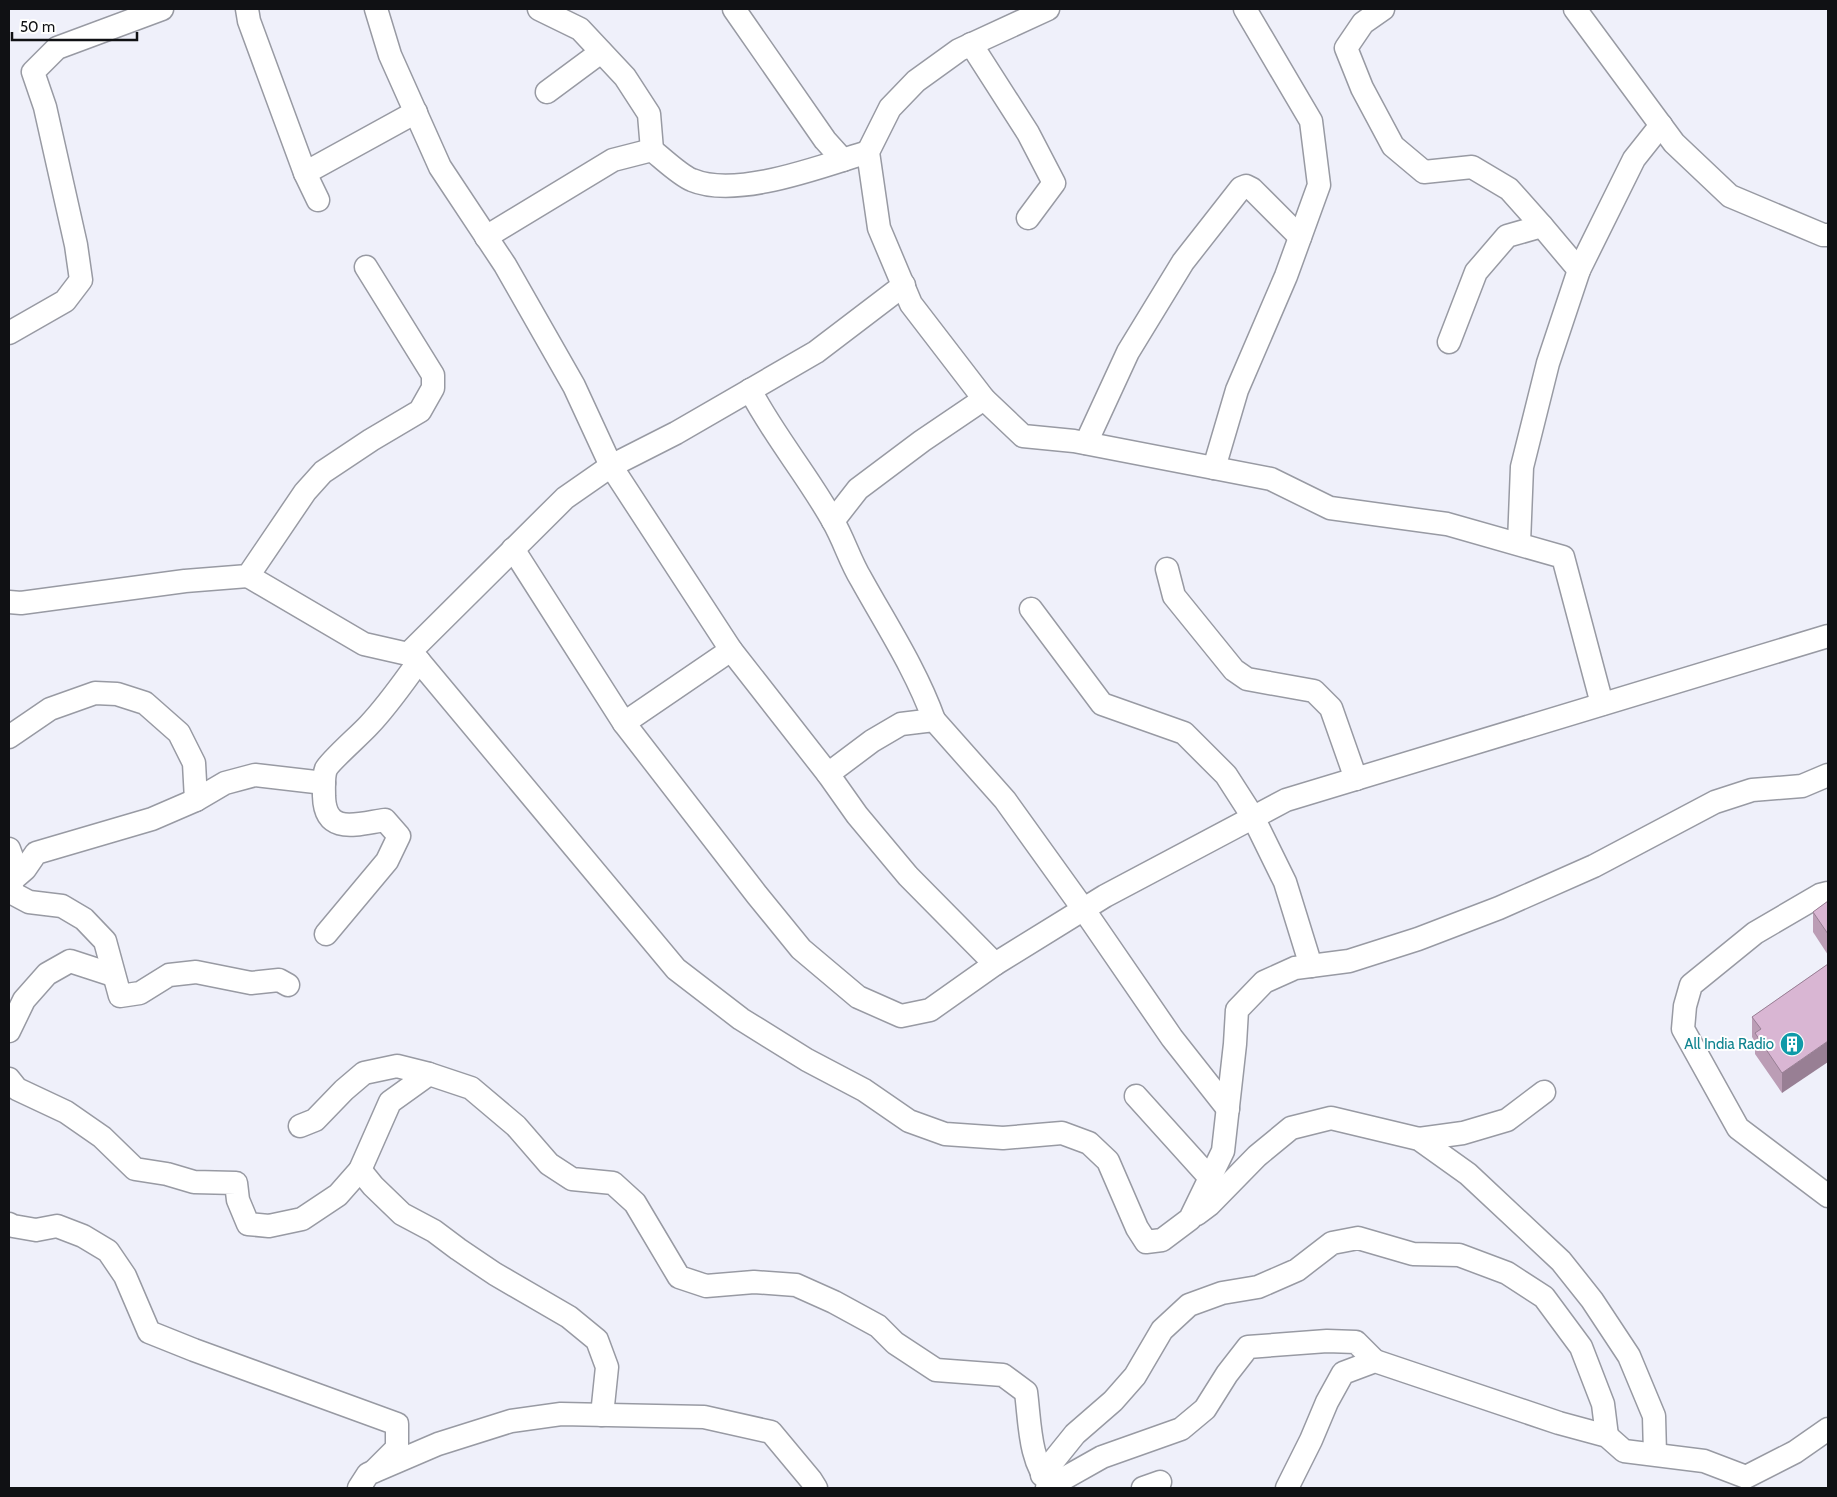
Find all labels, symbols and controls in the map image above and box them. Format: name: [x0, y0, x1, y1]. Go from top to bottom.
scale bar: [12, 10, 138, 42]
text: 50 m: [20, 18, 55, 36]
building icon: All India Radio: [1779, 1031, 1805, 1057]
place label: All India Radio: [1684, 1035, 1774, 1053]

